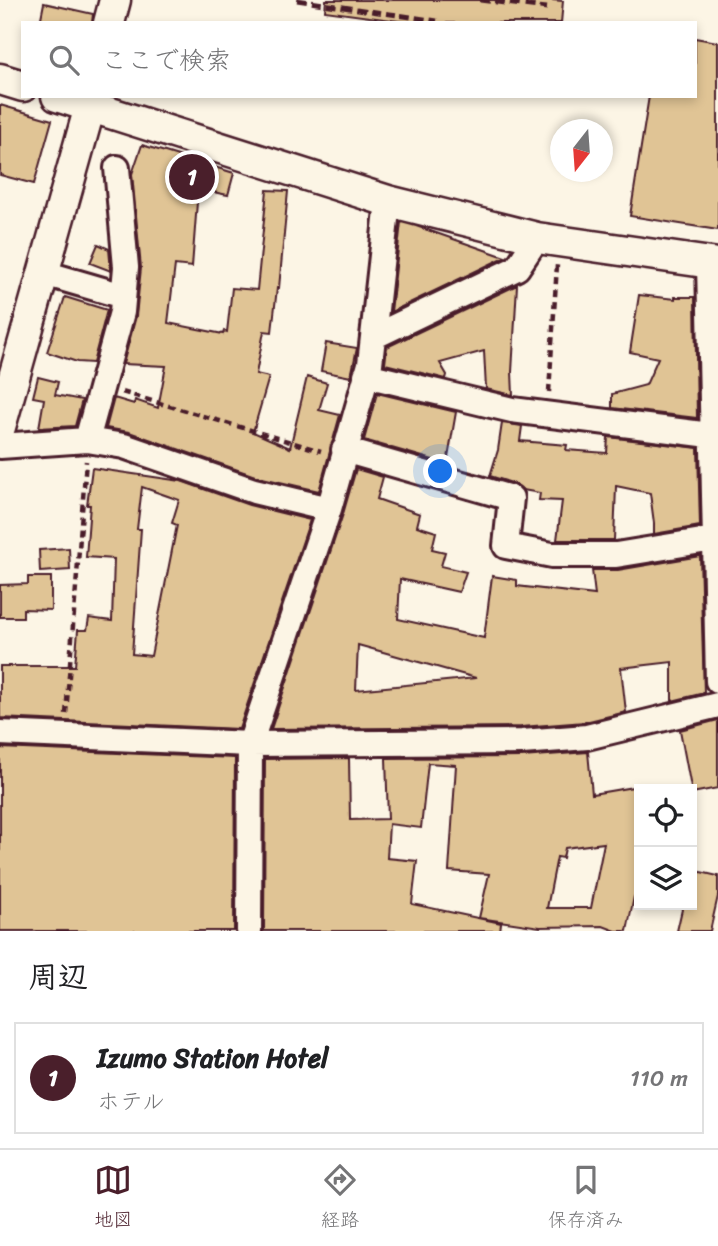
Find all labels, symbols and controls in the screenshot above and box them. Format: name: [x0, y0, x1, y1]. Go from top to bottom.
search box: [21, 21, 697, 98]
text: ここで検索: [101, 37, 231, 83]
icon: search: [45, 41, 83, 79]
north arrow: [550, 119, 613, 182]
pin: 1: [169, 151, 215, 203]
your location: [423, 454, 457, 488]
map controls: [634, 784, 697, 910]
button: locate: [634, 784, 697, 847]
button: layers: [634, 847, 697, 910]
text: 周辺: [28, 950, 88, 1004]
text: Izumo Station Hotel: [97, 1035, 328, 1081]
text: 1: [48, 1058, 58, 1099]
text: 110 m: [630, 1058, 688, 1099]
text: ホテル: [97, 1081, 165, 1122]
tab: 地図: [94, 1161, 132, 1236]
tab: 経路: [321, 1161, 359, 1236]
tab: 保存済み: [548, 1161, 624, 1236]

